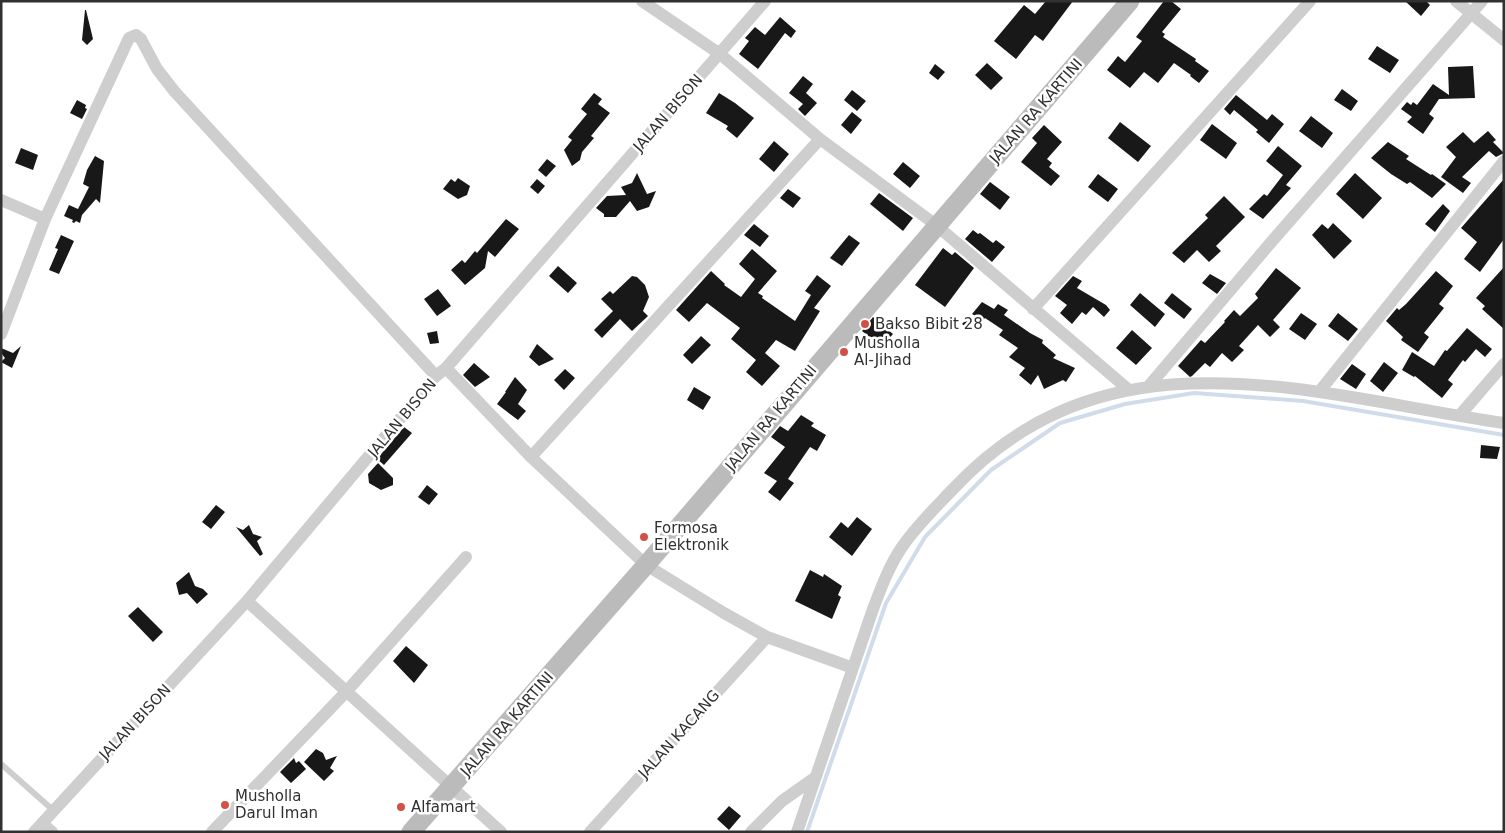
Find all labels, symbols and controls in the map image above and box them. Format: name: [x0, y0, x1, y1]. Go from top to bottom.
street label: JALAN RA KARTINI: [985, 55, 1086, 168]
street label: JALAN BISON: [629, 71, 706, 156]
place label: Bakso Bibit 28: [875, 315, 983, 333]
marker: Bakso Bibit 28: [859, 318, 871, 330]
place label: Musholla Al-Jihad: [854, 334, 920, 369]
marker: Musholla Al-Jihad: [838, 346, 850, 358]
street label: JALAN RA KARTINI: [721, 361, 821, 475]
street label: JALAN BISON: [363, 375, 440, 462]
place label: Formosa Elektronik: [654, 519, 729, 554]
marker: Formosa Elektronik: [638, 531, 650, 543]
street label: JALAN RA KARTINI: [456, 668, 557, 781]
street label: JALAN BISON: [95, 681, 175, 764]
street label: JALAN KACANG: [634, 686, 723, 783]
place label: Musholla Darul Iman: [235, 787, 318, 822]
place label: Alfamart: [411, 798, 476, 816]
marker: Musholla Darul Iman: [219, 799, 231, 811]
marker: Alfamart: [395, 801, 407, 813]

